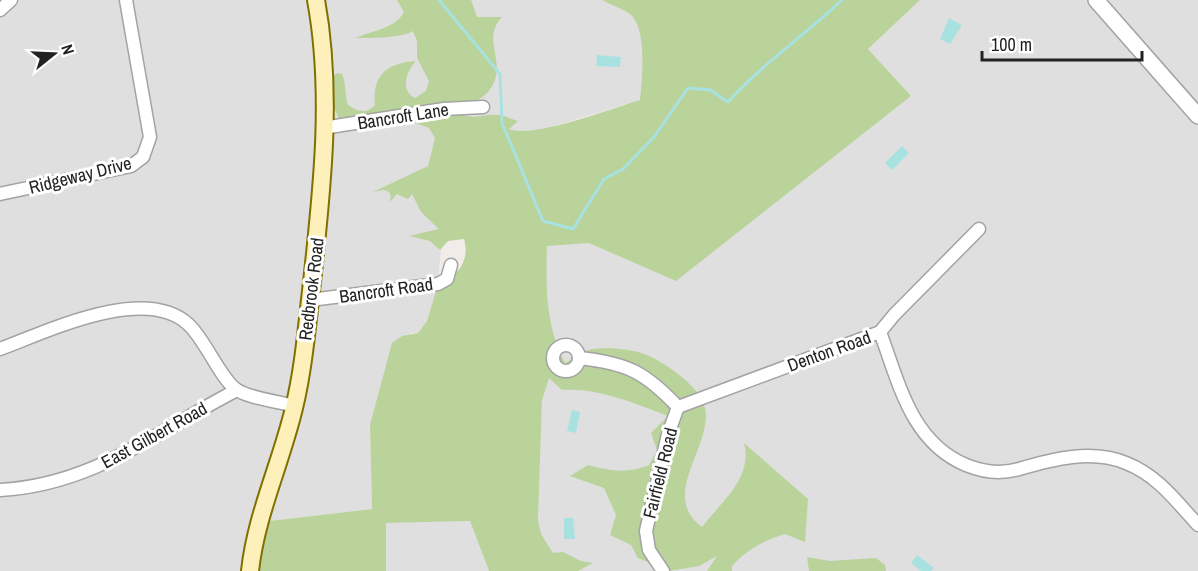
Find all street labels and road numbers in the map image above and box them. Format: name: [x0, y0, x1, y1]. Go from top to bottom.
street label: Bancroft Lane: [356, 96, 450, 136]
street label: Ridgeway Drive: [26, 150, 134, 200]
street label: Redbrook Road: [292, 236, 330, 342]
street label: Bancroft Road: [338, 271, 434, 309]
street label: Denton Road: [784, 324, 874, 378]
street label: East Gilbert Road: [97, 396, 211, 474]
street label: Fairfield Road: [637, 425, 683, 521]

